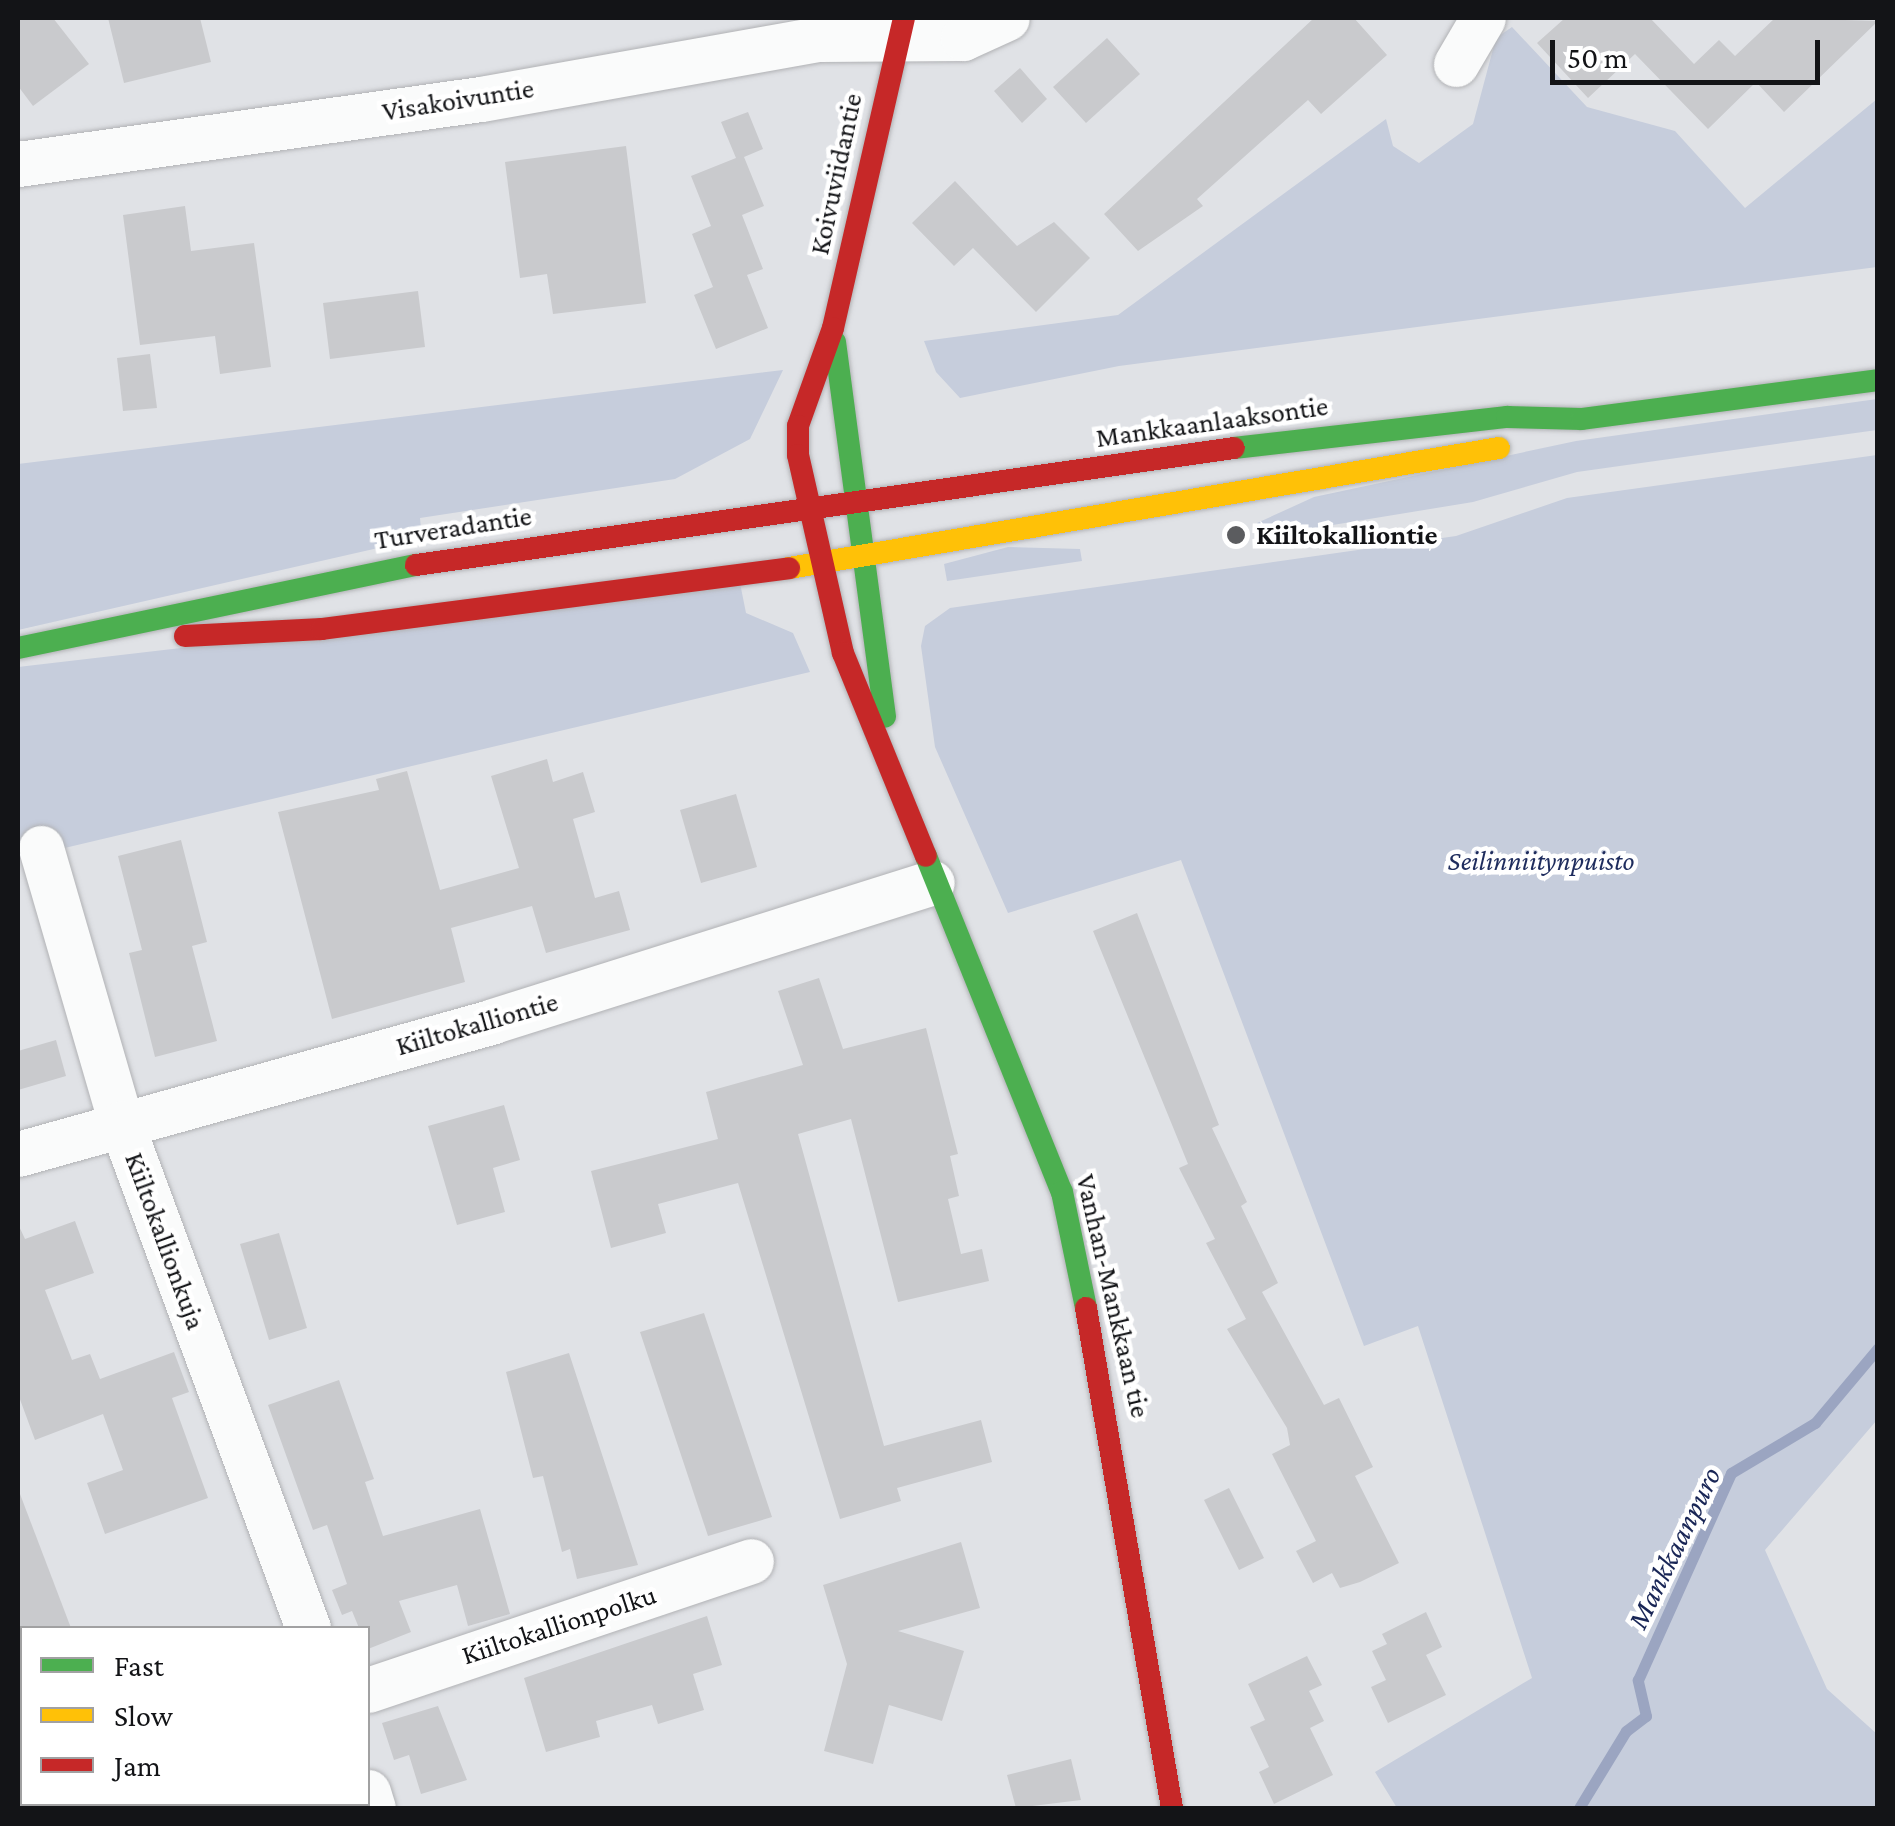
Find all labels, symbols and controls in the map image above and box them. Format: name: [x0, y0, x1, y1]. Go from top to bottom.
scale bar: [1555, 20, 1825, 82]
text: 50 m: [1567, 41, 1628, 74]
street label: Visakoivuntie: [380, 71, 536, 129]
street label: Koivuviidantie: [803, 90, 869, 258]
street label: Mankkaanlaaksontie: [1094, 389, 1330, 455]
street label: Turveradantie: [372, 499, 534, 557]
place label: Kiiltokalliontie: [1256, 518, 1438, 552]
marker: Kiiltokalliontie: [1225, 524, 1247, 546]
park label: Seilinniitynpuisto: [1448, 844, 1634, 878]
street label: Kiiltokalliontie: [392, 985, 562, 1063]
street label: Kiiltokallionkuja: [117, 1148, 213, 1334]
street label: Vanhan-Mankkaan tie: [1069, 1171, 1157, 1421]
water label: Mankkaanpuro: [1619, 1461, 1729, 1635]
street label: Kiiltokallionpolku: [458, 1578, 660, 1672]
legend: [20, 1626, 370, 1806]
text: Fast: [114, 1649, 164, 1682]
text: Slow: [114, 1699, 173, 1732]
text: Jam: [114, 1749, 161, 1782]

